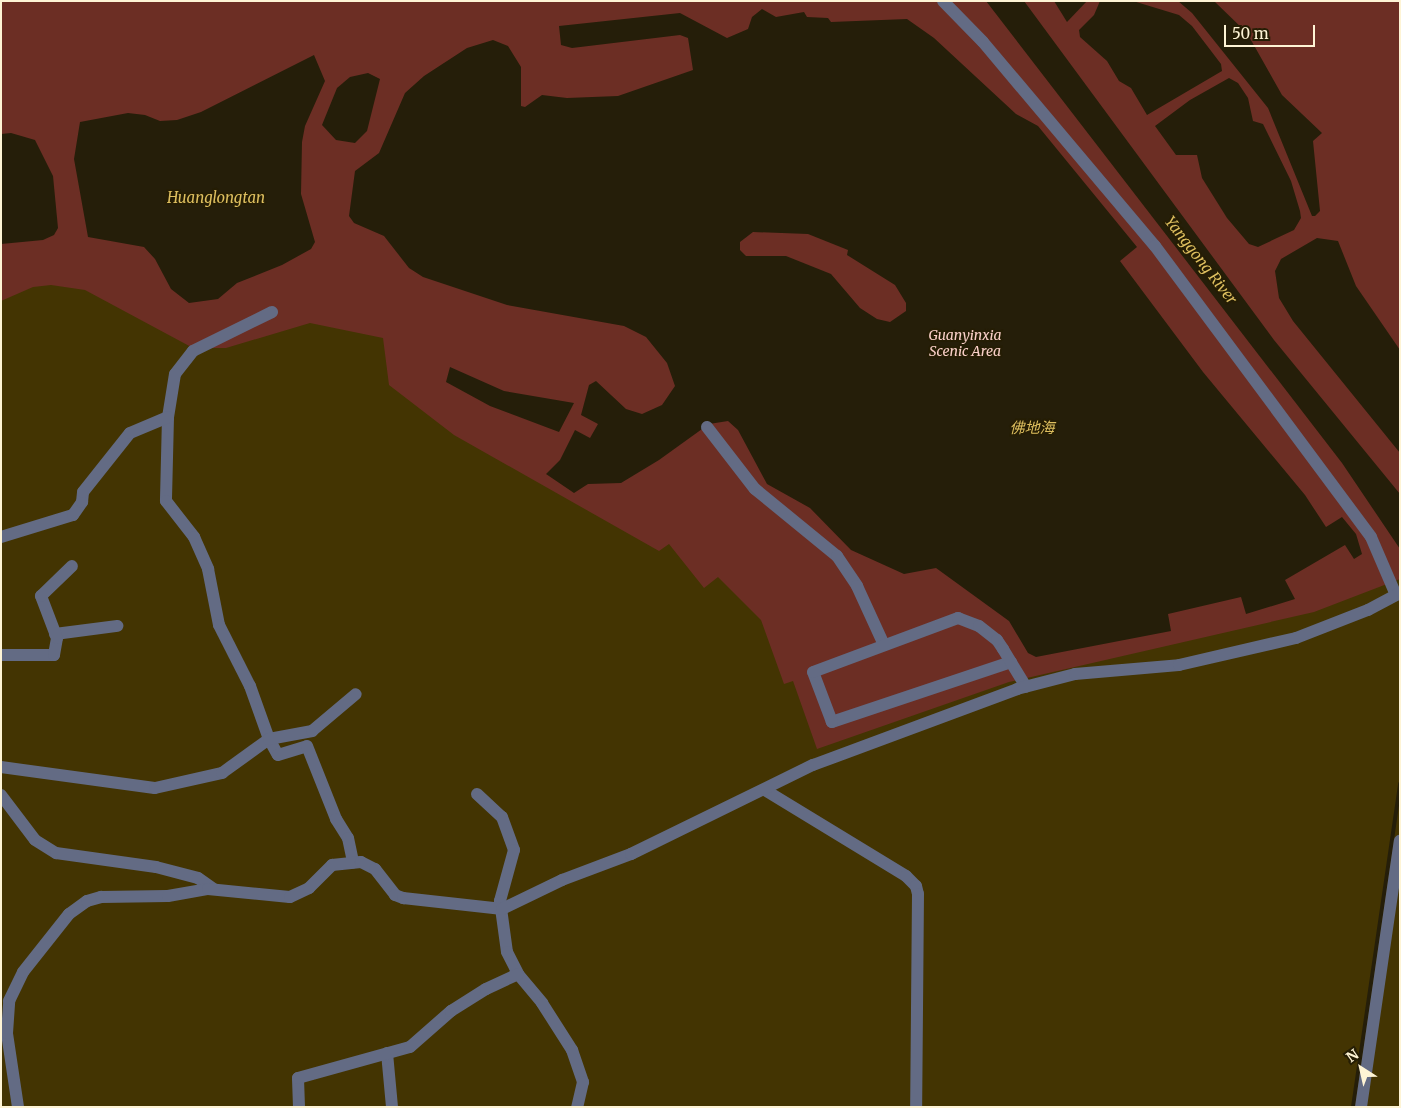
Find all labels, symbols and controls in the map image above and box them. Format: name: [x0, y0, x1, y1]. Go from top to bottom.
scale bar: [1226, 15, 1317, 47]
text: 50 m: [1232, 24, 1269, 43]
water label: Huanglongtan: [167, 189, 265, 207]
water label: Yanggong River: [1161, 213, 1241, 307]
park label: Guanyinxia Scenic Area: [928, 327, 1002, 360]
water label: 佛地海: [1010, 419, 1054, 437]
north arrow: [1336, 1043, 1386, 1093]
text: N: [1343, 1045, 1362, 1066]

